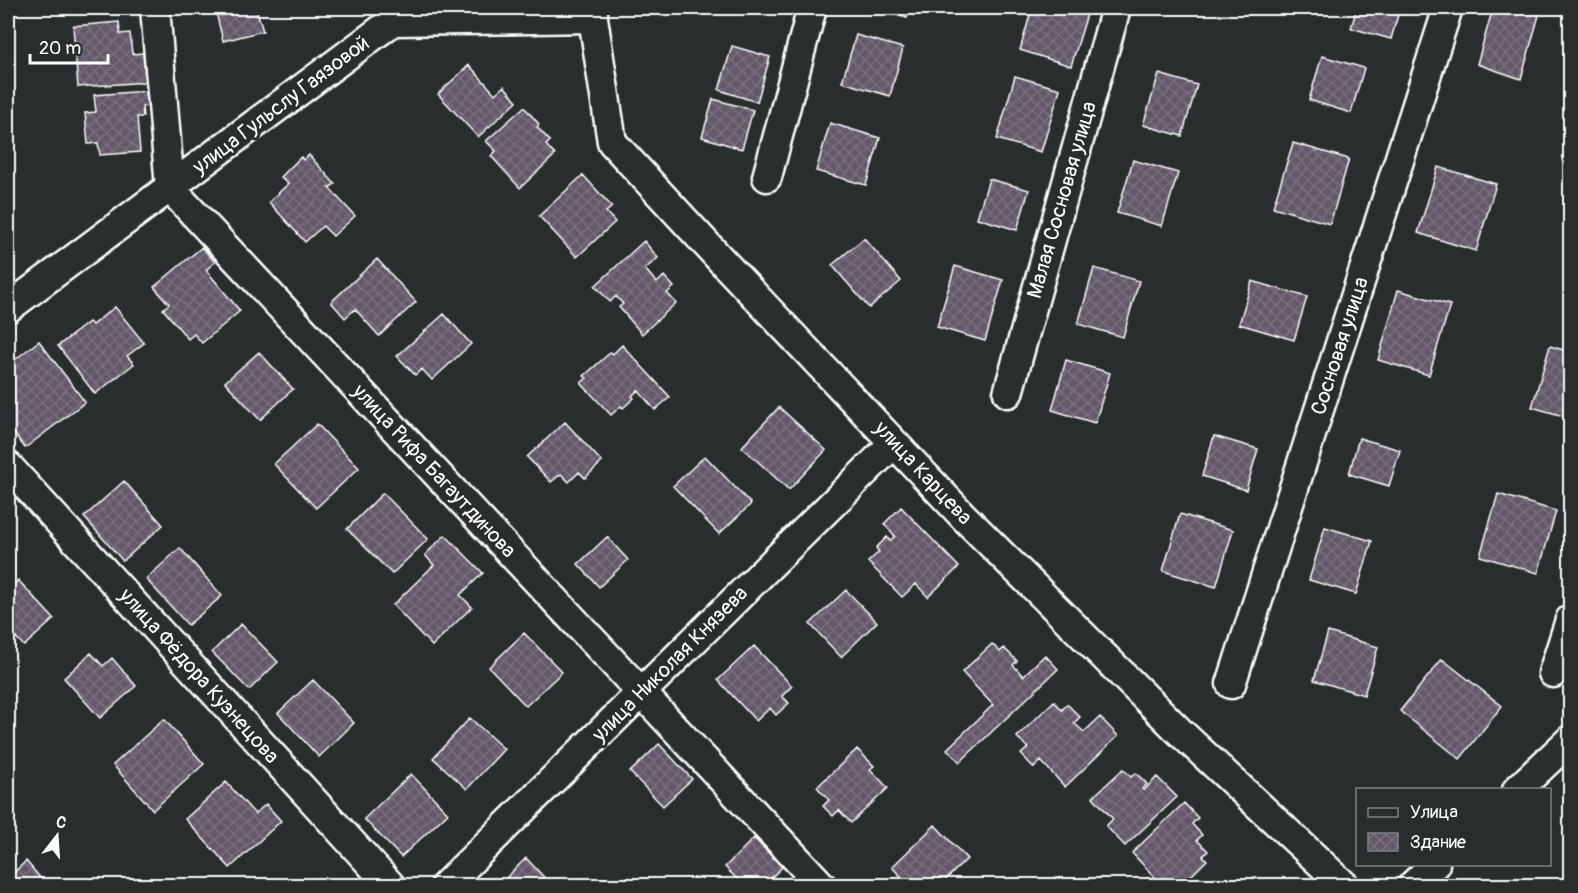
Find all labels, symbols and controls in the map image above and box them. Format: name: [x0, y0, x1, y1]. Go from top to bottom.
scale bar: [30, 27, 108, 65]
street label: улица Гульслу Гаязовой: [186, 30, 375, 181]
text: 20 m: [39, 37, 81, 60]
street label: Малая Сосновая улица: [1021, 98, 1103, 302]
street label: Сосновая улица: [1305, 274, 1375, 418]
street label: улица Рифа Багаутдинова: [346, 378, 522, 564]
street label: улица Карцева: [867, 415, 978, 531]
street label: улица Николая Князева: [586, 580, 754, 748]
street label: улица Фёдора Кузнецова: [112, 582, 285, 769]
legend: [1356, 788, 1551, 866]
text: Улица: [1410, 801, 1458, 824]
north arrow: [27, 806, 87, 866]
text: С: [53, 812, 69, 834]
text: Здание: [1410, 831, 1466, 854]

